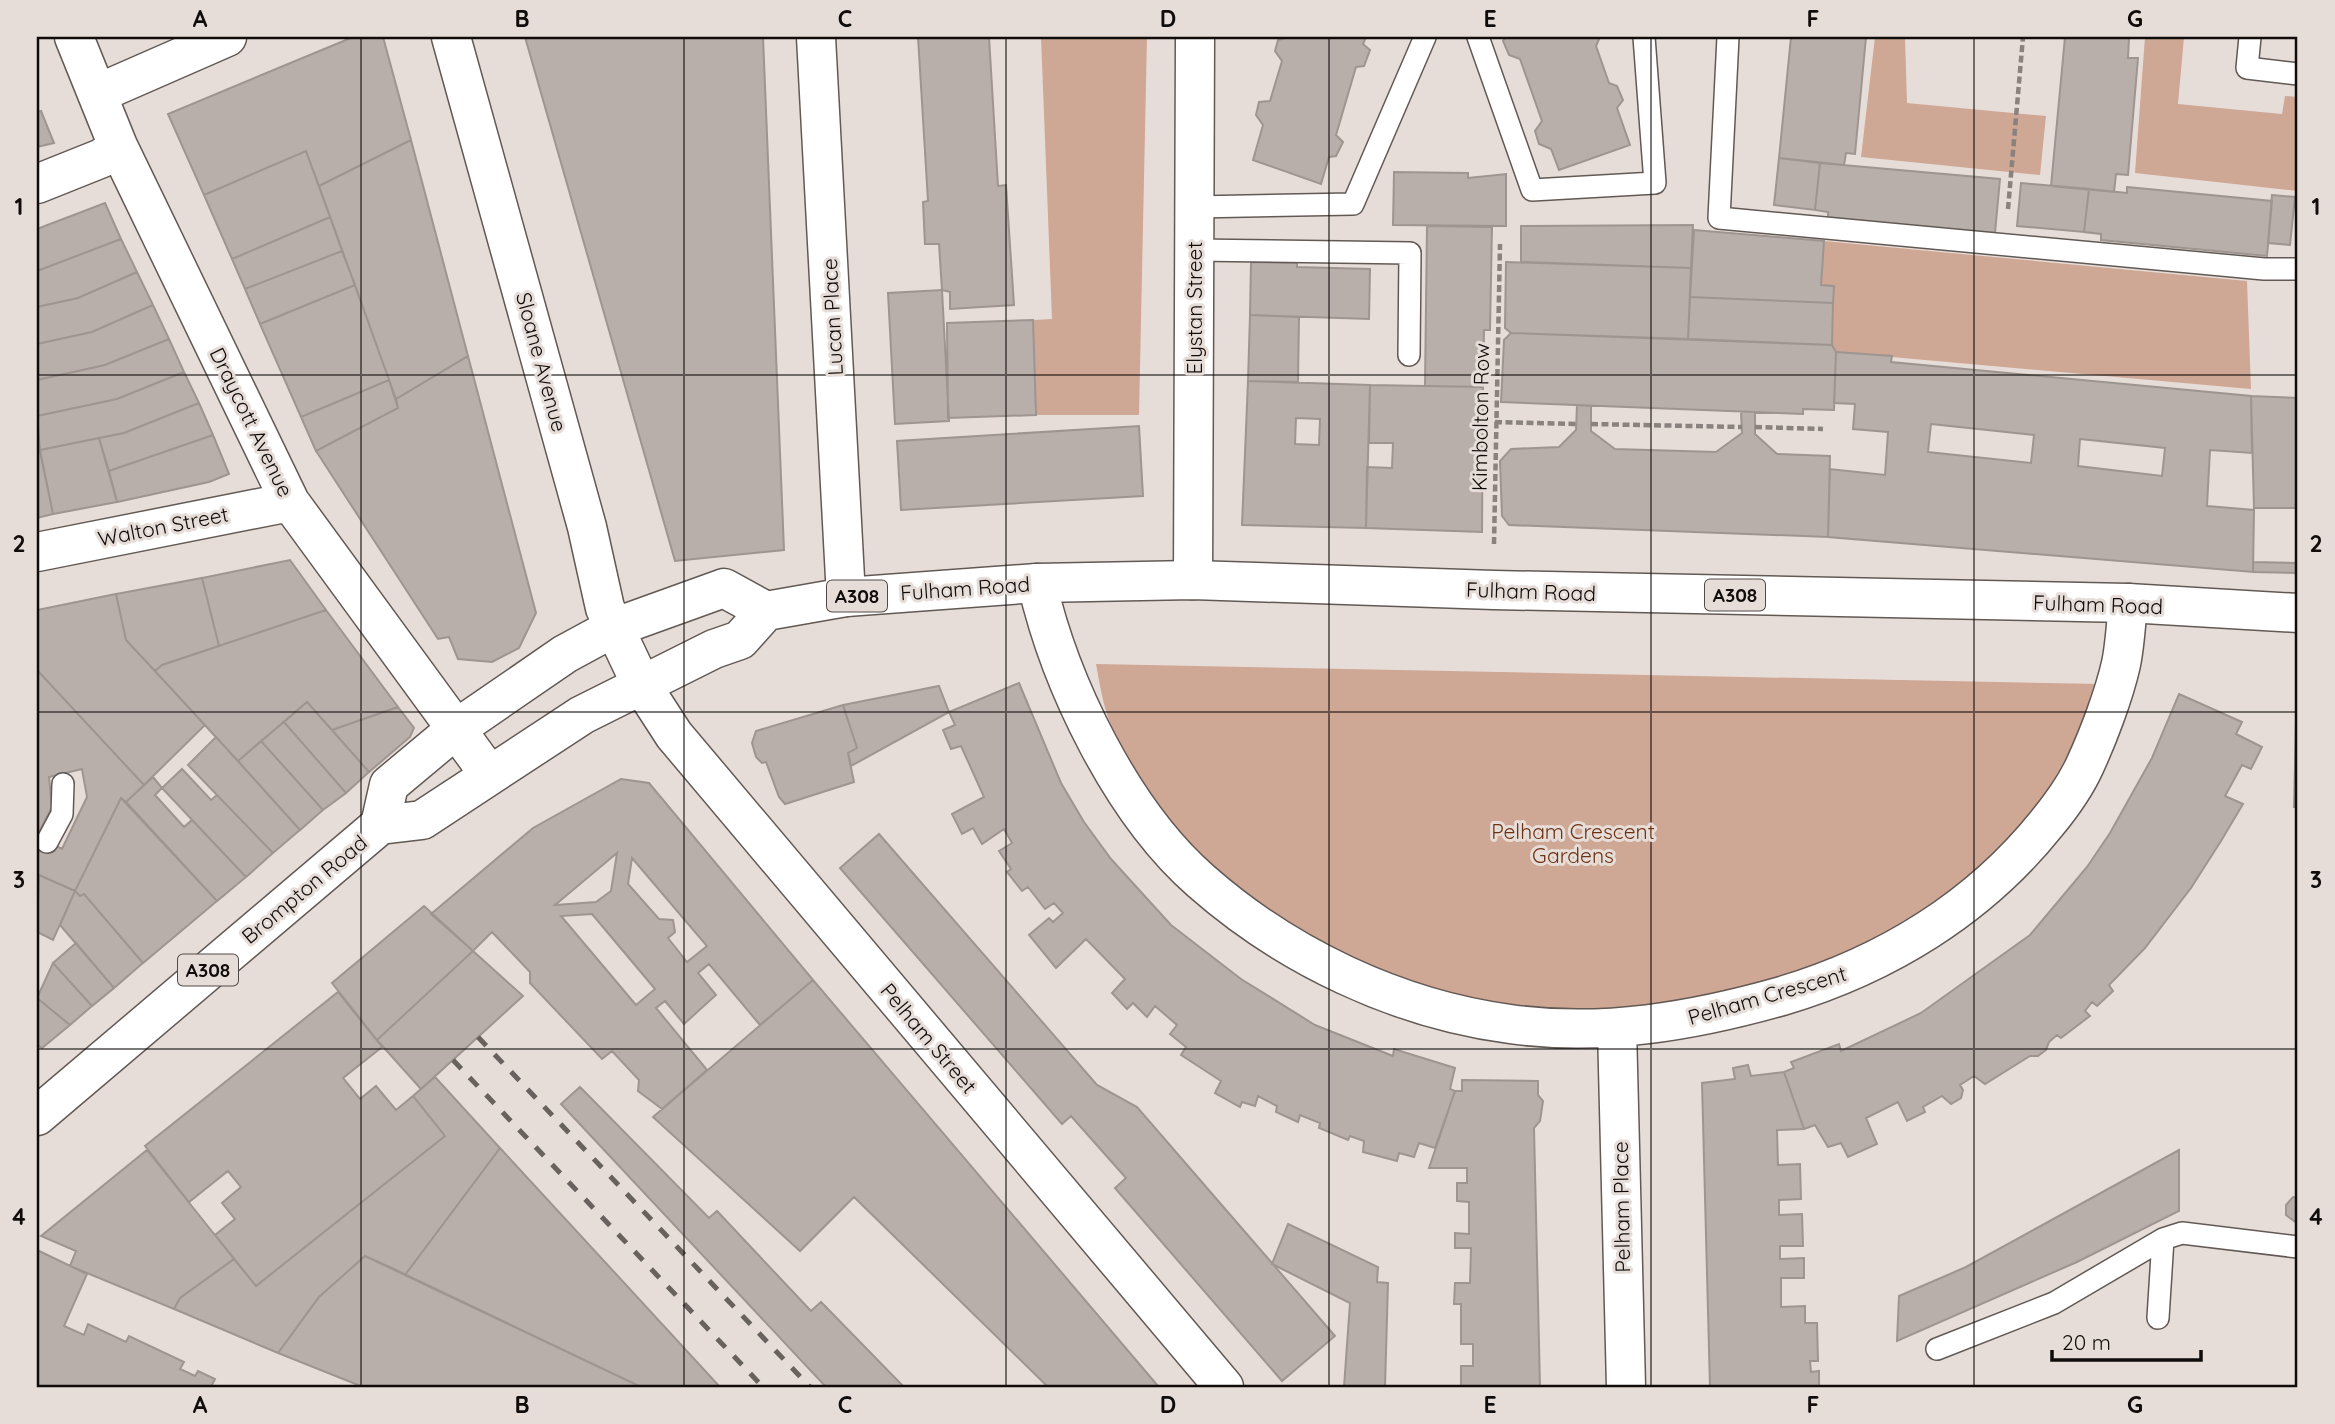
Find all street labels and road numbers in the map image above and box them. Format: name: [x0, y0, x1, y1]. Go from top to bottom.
street label: Elystan Street: [1181, 241, 1207, 375]
street label: Lucan Place: [816, 258, 848, 376]
street label: Sloane Avenue: [511, 289, 573, 435]
street label: Draycott Avenue: [205, 343, 299, 501]
street label: Kimbolton Row: [1466, 343, 1494, 491]
street label: Walton Street: [95, 501, 231, 551]
street label: Fulham Road: [899, 570, 1031, 606]
street label: Fulham Road: [1466, 576, 1596, 606]
road number: A308: [827, 580, 887, 611]
road number: A308: [1705, 580, 1765, 610]
street label: Fulham Road: [2033, 589, 2163, 619]
street label: Brompton Road: [236, 829, 372, 949]
road number: A308: [178, 954, 238, 986]
street label: Pelham Crescent: [1685, 960, 1849, 1030]
street label: Pelham Street: [875, 978, 983, 1098]
street label: Pelham Place: [1607, 1141, 1635, 1273]

